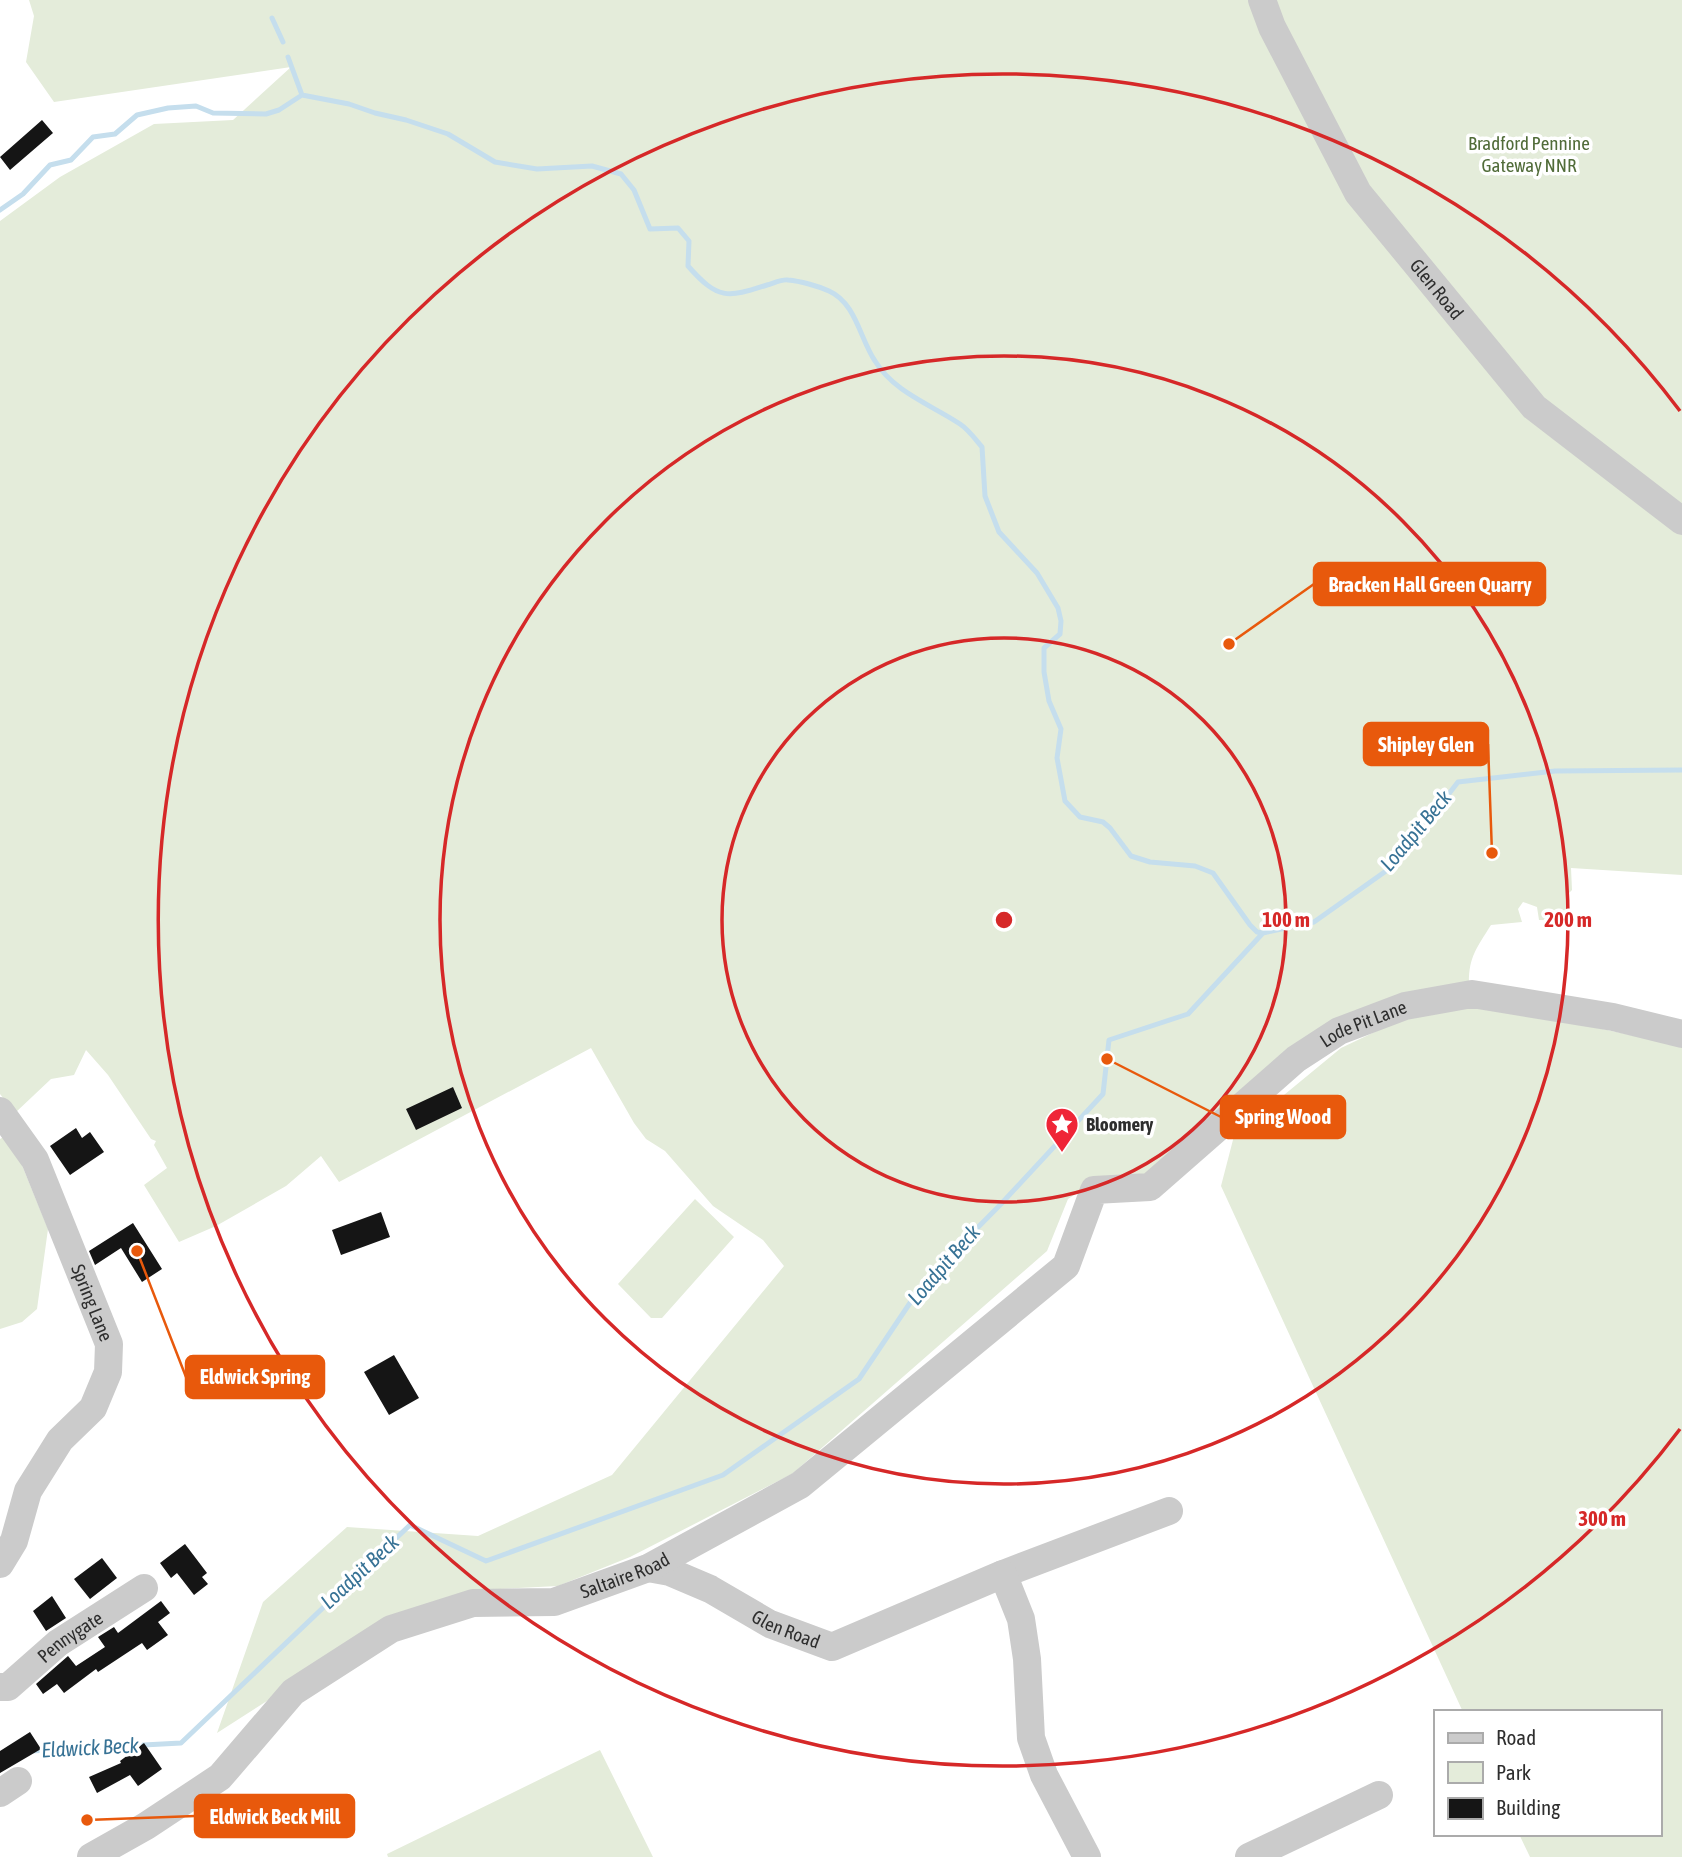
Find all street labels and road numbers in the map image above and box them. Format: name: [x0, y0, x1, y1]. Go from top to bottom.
street label: Glen Road: [1406, 254, 1468, 324]
street label: Lode Pit Lane: [1316, 995, 1410, 1052]
street label: Spring Lane: [67, 1261, 118, 1344]
street label: Saltaire Road: [577, 1548, 673, 1603]
street label: Glen Road: [748, 1605, 823, 1653]
street label: Pennygate: [33, 1606, 107, 1667]

